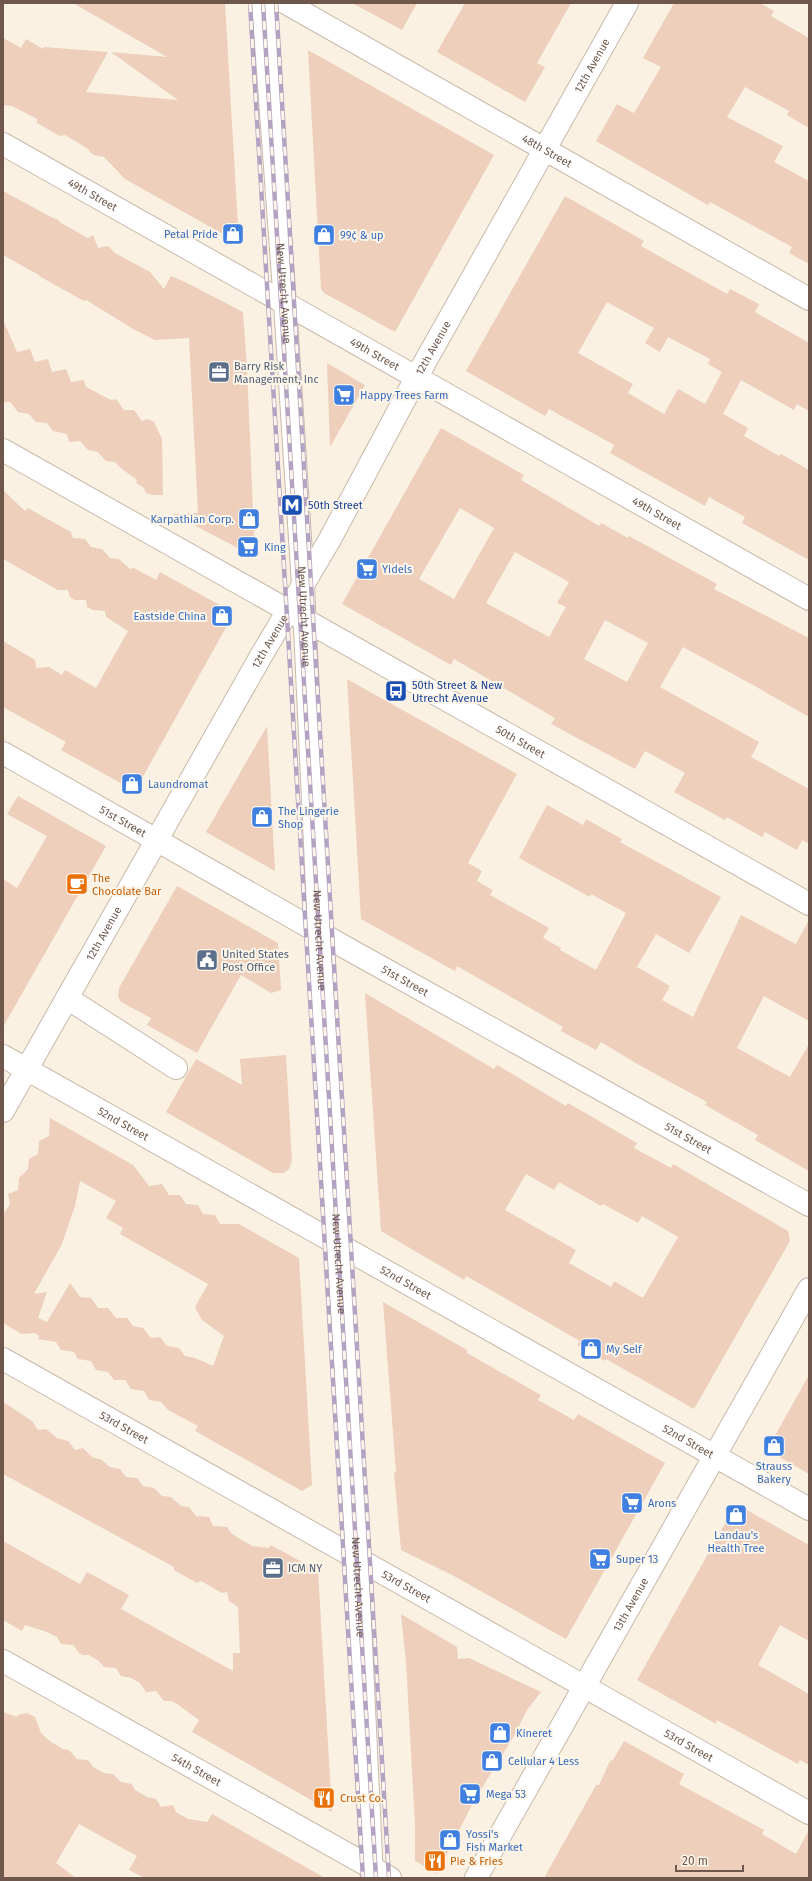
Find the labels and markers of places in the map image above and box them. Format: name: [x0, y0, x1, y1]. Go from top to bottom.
shop icon: Petal Pride: [220, 221, 246, 247]
shop icon: 99¢ & up: [311, 222, 337, 248]
place label: Petal Pride: [164, 228, 218, 241]
place label: 99¢ & up: [340, 229, 384, 242]
office icon: Barry Risk Management, Inc: [206, 359, 232, 385]
place label: Barry Risk Management, Inc: [234, 360, 319, 386]
supermarket icon: Happy Trees Farm: [331, 382, 357, 408]
place label: Happy Trees Farm: [360, 389, 449, 402]
metro station icon: 50th Street: [279, 492, 305, 518]
place label: 50th Street: [308, 499, 363, 512]
shop icon: Karpathian Corp.: [236, 506, 262, 532]
place label: Karpathian Corp.: [150, 513, 234, 526]
supermarket icon: King: [235, 534, 261, 560]
place label: King: [264, 541, 286, 554]
supermarket icon: Yidels: [354, 556, 380, 582]
place label: Yidels: [382, 563, 412, 576]
shop icon: Eastside China: [209, 603, 235, 629]
place label: Eastside China: [134, 610, 206, 623]
bus stop icon: 50th Street & New Utrecht Avenue: [383, 678, 409, 704]
place label: 50th Street & New Utrecht Avenue: [412, 679, 502, 705]
shop icon: Laundromat: [119, 771, 145, 797]
place label: Laundromat: [148, 778, 209, 791]
shop icon: The Lingerie Shop: [249, 804, 275, 830]
place label: The Lingerie Shop: [278, 805, 339, 831]
cafe icon: The Chocolate Bar: [64, 871, 90, 897]
place label: The Chocolate Bar: [92, 872, 162, 898]
public building icon: United States Post Office: [194, 947, 220, 973]
place label: United States Post Office: [222, 948, 289, 974]
shop icon: My Self: [578, 1336, 604, 1362]
place label: My Self: [606, 1343, 643, 1356]
shop icon: Strauss Bakery: [761, 1433, 787, 1459]
place label: Strauss Bakery: [756, 1460, 792, 1486]
supermarket icon: Arons: [619, 1490, 645, 1516]
place label: Arons: [648, 1497, 676, 1510]
shop icon: Landau's Health Tree: [723, 1502, 749, 1528]
place label: Landau's Health Tree: [707, 1529, 765, 1555]
supermarket icon: Super 13: [587, 1546, 613, 1572]
place label: Super 13: [616, 1553, 658, 1566]
office icon: ICM NY: [260, 1555, 286, 1581]
place label: ICM NY: [288, 1562, 322, 1575]
shop icon: Kineret: [487, 1720, 513, 1746]
place label: Kineret: [516, 1727, 552, 1740]
shop icon: Cellular 4 Less: [479, 1748, 505, 1774]
place label: Cellular 4 Less: [508, 1755, 579, 1768]
supermarket icon: Mega 53: [457, 1781, 483, 1807]
restaurant icon: Crust Co.: [311, 1785, 337, 1811]
place label: Mega 53: [486, 1788, 526, 1801]
place label: Crust Co.: [340, 1792, 384, 1805]
shop icon: Yossi's Fish Market: [437, 1827, 463, 1853]
place label: Yossi's Fish Market: [466, 1828, 523, 1854]
restaurant icon: Pie & Fries: [422, 1848, 448, 1874]
place label: Pie & Fries: [450, 1855, 503, 1868]

